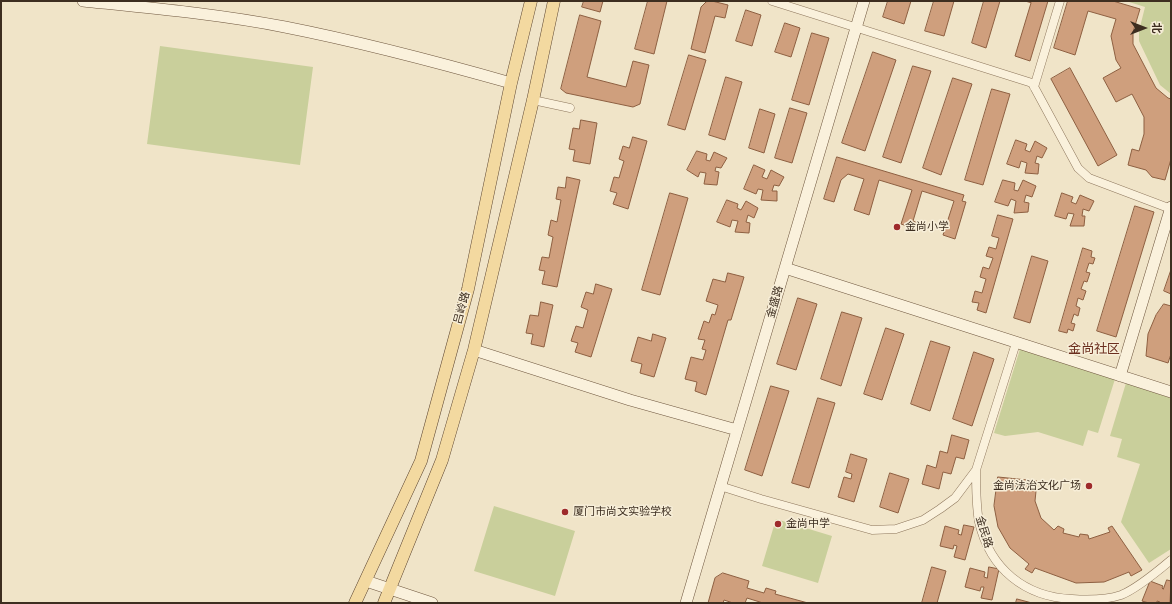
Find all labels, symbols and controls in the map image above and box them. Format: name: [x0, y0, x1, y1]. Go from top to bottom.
north arrow: [1124, 8, 1164, 48]
text: 北: [1150, 23, 1163, 34]
place label: 金尚小学: [905, 220, 949, 234]
marker: 金尚小学: [892, 222, 902, 232]
street label: 金盛路: [764, 284, 786, 320]
street label: 吕岭路: [451, 290, 473, 326]
district label: 金尚社区: [1068, 341, 1120, 357]
place label: 金尚法治文化广场: [993, 479, 1081, 493]
marker: 金尚法治文化广场: [1084, 481, 1094, 491]
place label: 厦门市尚文实验学校: [573, 505, 672, 519]
marker: 厦门市尚文实验学校: [560, 507, 570, 517]
street label: 金民路: [973, 514, 995, 550]
place label: 金尚中学: [786, 517, 830, 531]
marker: 金尚中学: [773, 519, 783, 529]

